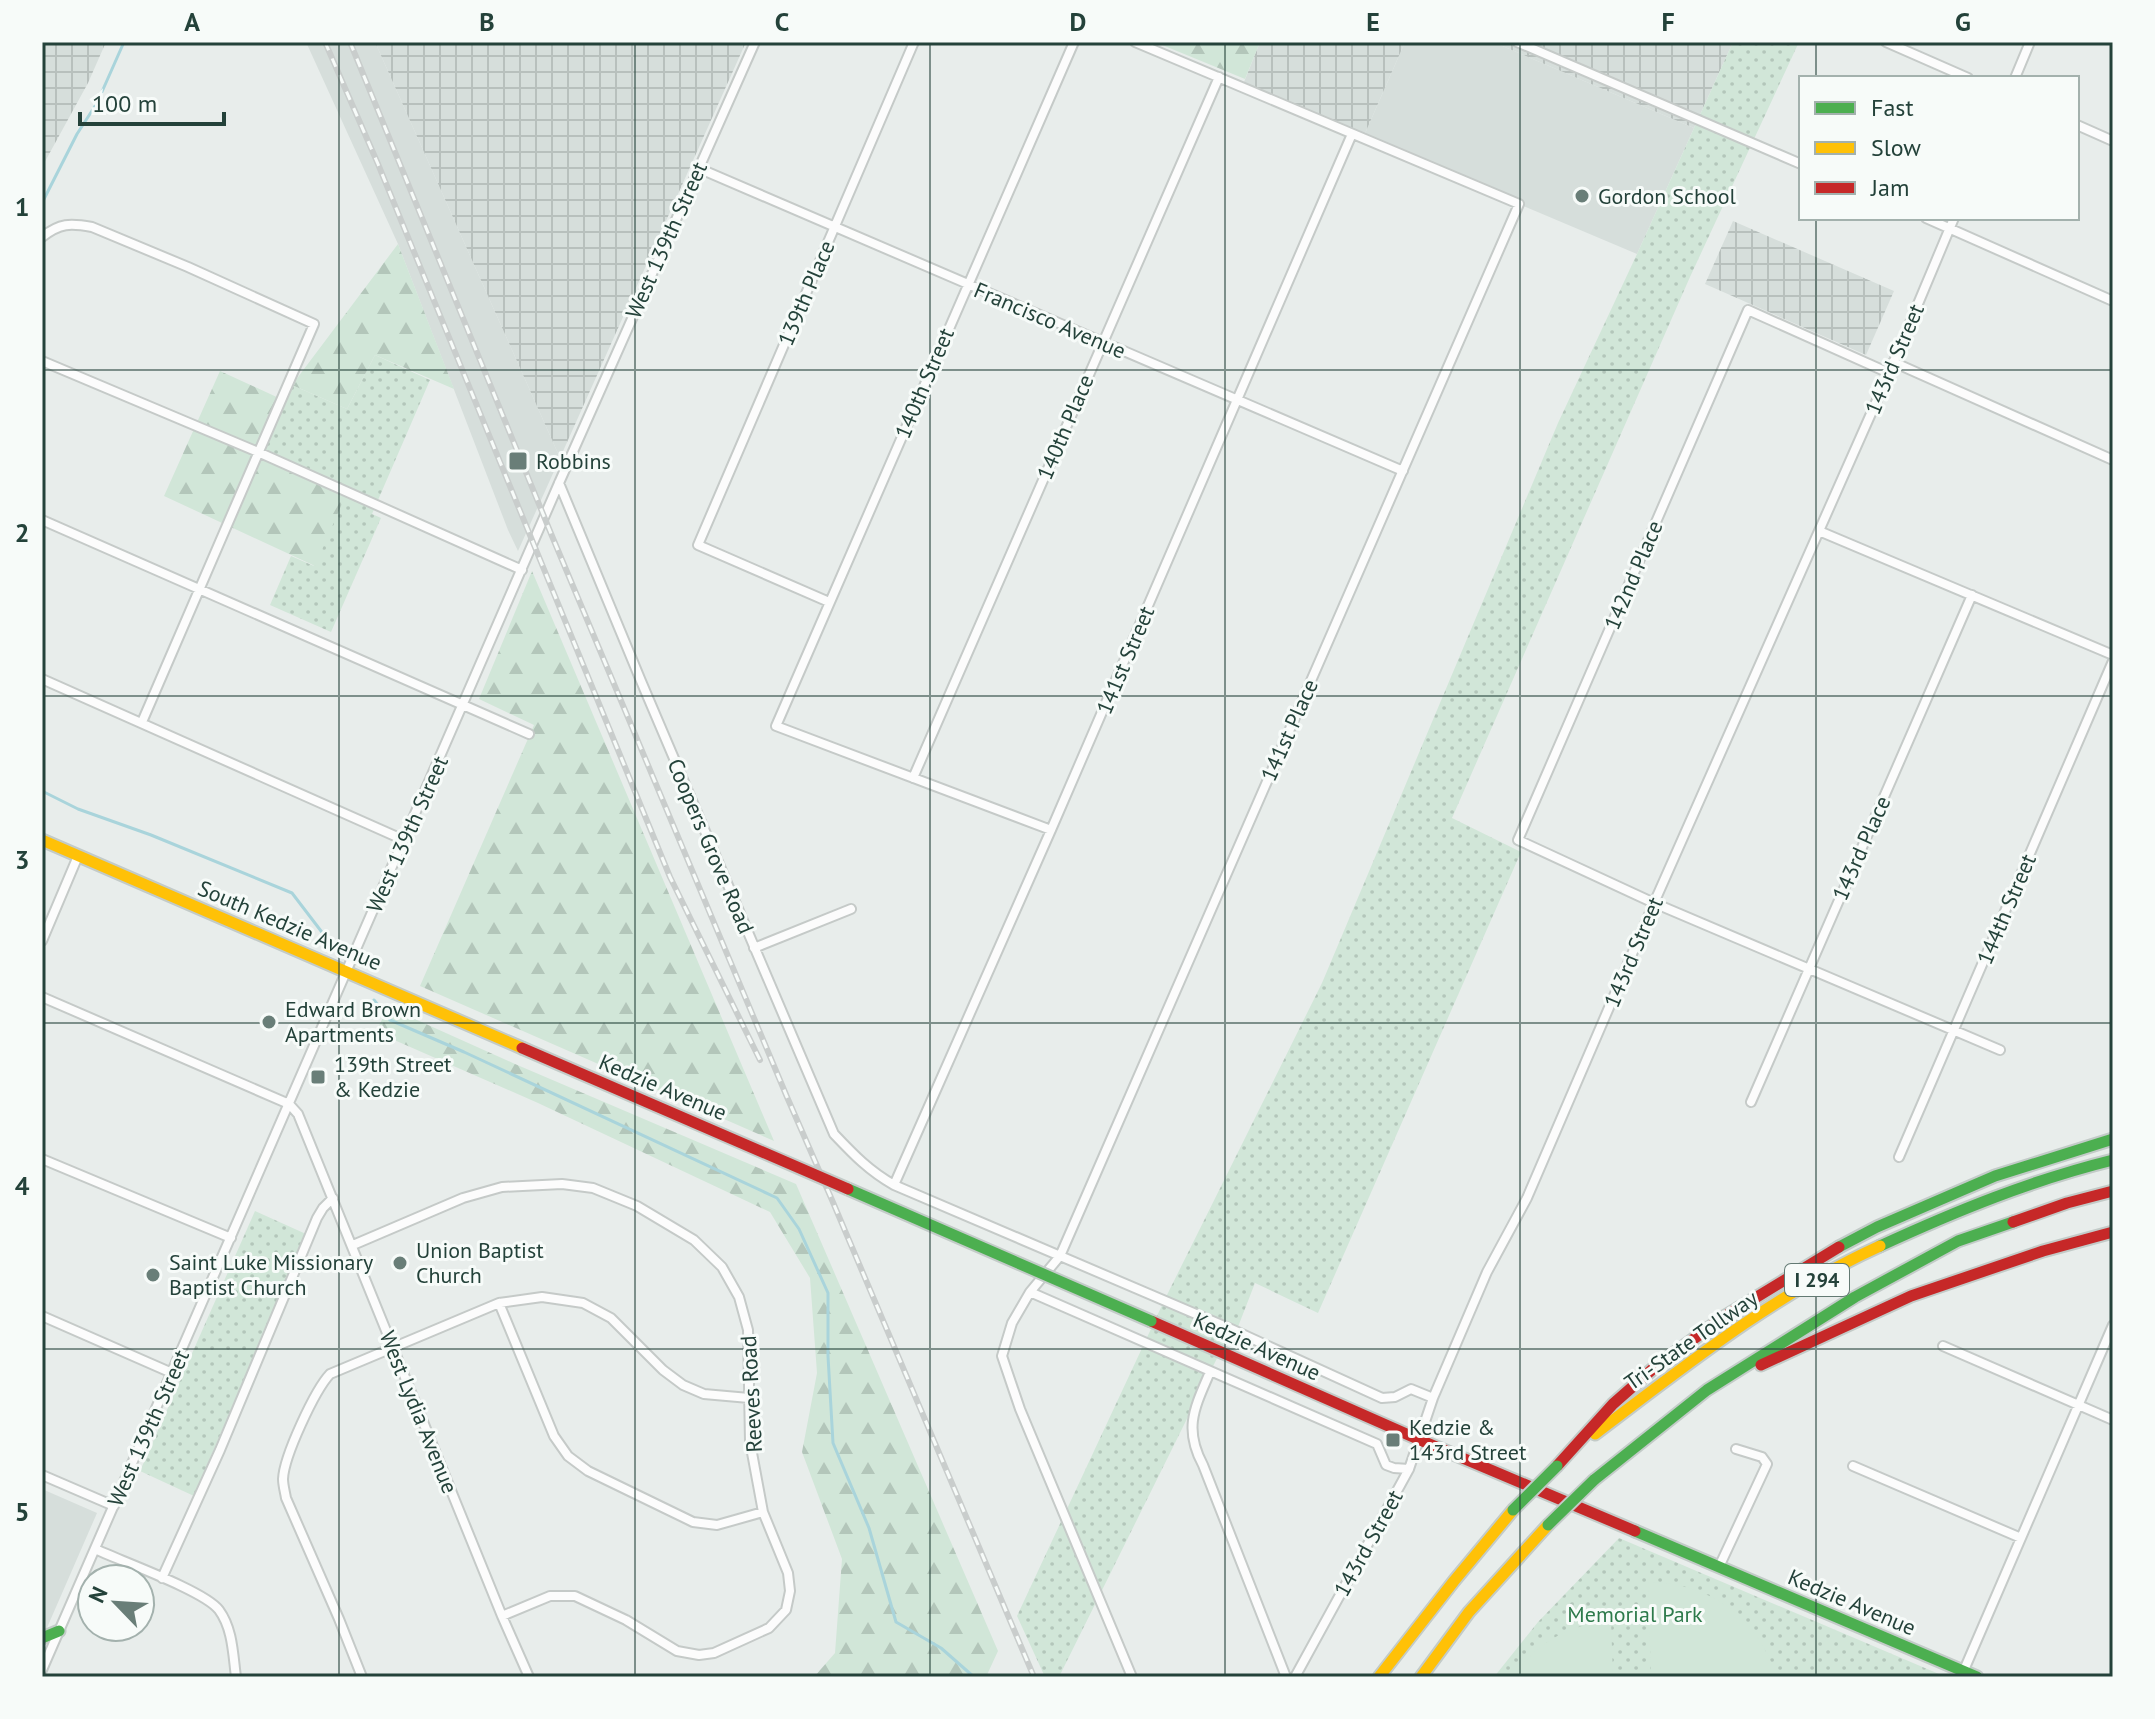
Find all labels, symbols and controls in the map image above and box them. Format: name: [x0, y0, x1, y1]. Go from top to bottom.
text: A: [184, 5, 200, 38]
text: B: [479, 5, 495, 38]
text: C: [775, 5, 789, 38]
text: D: [1070, 5, 1086, 38]
text: E: [1366, 5, 1380, 38]
text: F: [1661, 5, 1675, 38]
text: G: [1955, 5, 1971, 38]
scale bar: [80, 76, 224, 126]
legend: [1799, 76, 2079, 220]
text: 100 m: [92, 88, 157, 119]
text: Fast: [1871, 92, 1914, 123]
text: Slow: [1871, 132, 1921, 163]
street label: West 139th Street: [619, 157, 713, 323]
text: Jam: [1870, 172, 1909, 203]
place label: Gordon School: [1598, 182, 1736, 210]
marker: Gordon School: [1573, 187, 1591, 205]
text: 1: [15, 190, 29, 223]
street label: 139th Place: [771, 236, 841, 350]
street label: Francisco Avenue: [970, 275, 1130, 365]
street label: 143rd Street: [1858, 299, 1930, 418]
street label: 140th Street: [888, 323, 960, 443]
street label: 140th Place: [1030, 370, 1100, 484]
place label: Robbins: [536, 447, 611, 475]
marker: Robbins: [507, 450, 529, 472]
text: 2: [15, 516, 29, 549]
street label: 142nd Place: [1597, 516, 1669, 634]
street label: 141st Street: [1090, 601, 1161, 718]
street label: 141st Place: [1254, 675, 1324, 785]
street label: West 139th Street: [360, 751, 454, 917]
street label: Coopers Grove Road: [661, 754, 761, 938]
street label: 143rd Place: [1826, 791, 1896, 905]
text: 3: [15, 843, 29, 876]
street label: 144th Street: [1970, 849, 2042, 969]
street label: South Kedzie Avenue: [194, 874, 386, 976]
street label: 143rd Street: [1597, 892, 1669, 1011]
place label: Edward Brown Apartments: [285, 995, 421, 1048]
marker: Edward Brown Apartments: [260, 1013, 278, 1031]
street label: Kedzie Avenue: [595, 1048, 731, 1126]
place label: 139th Street & Kedzie: [334, 1050, 452, 1103]
marker: 139th Street & Kedzie: [309, 1068, 327, 1086]
text: 4: [15, 1169, 30, 1202]
place label: Union Baptist Church: [416, 1236, 544, 1289]
place label: Saint Luke Missionary Baptist Church: [169, 1248, 374, 1301]
marker: Union Baptist Church: [391, 1254, 409, 1272]
road number: I 294: [1785, 1264, 1849, 1296]
marker: Saint Luke Missionary Baptist Church: [144, 1266, 162, 1284]
street label: Tri-State Tollway: [1619, 1283, 1764, 1396]
street label: Kedzie Avenue: [1189, 1306, 1325, 1386]
street label: West Lydia Avenue: [374, 1327, 464, 1497]
street label: Reeves Road: [734, 1335, 768, 1453]
street label: West 139th Street: [101, 1345, 195, 1511]
place label: Kedzie & 143rd Street: [1409, 1413, 1527, 1466]
marker: Kedzie & 143rd Street: [1384, 1431, 1402, 1449]
street label: 143rd Street: [1327, 1484, 1409, 1601]
text: 5: [15, 1495, 29, 1528]
north arrow: [76, 1563, 156, 1643]
street label: Kedzie Avenue: [1784, 1563, 1920, 1641]
text: N: [82, 1582, 114, 1607]
park label: Memorial Park: [1567, 1600, 1703, 1628]

